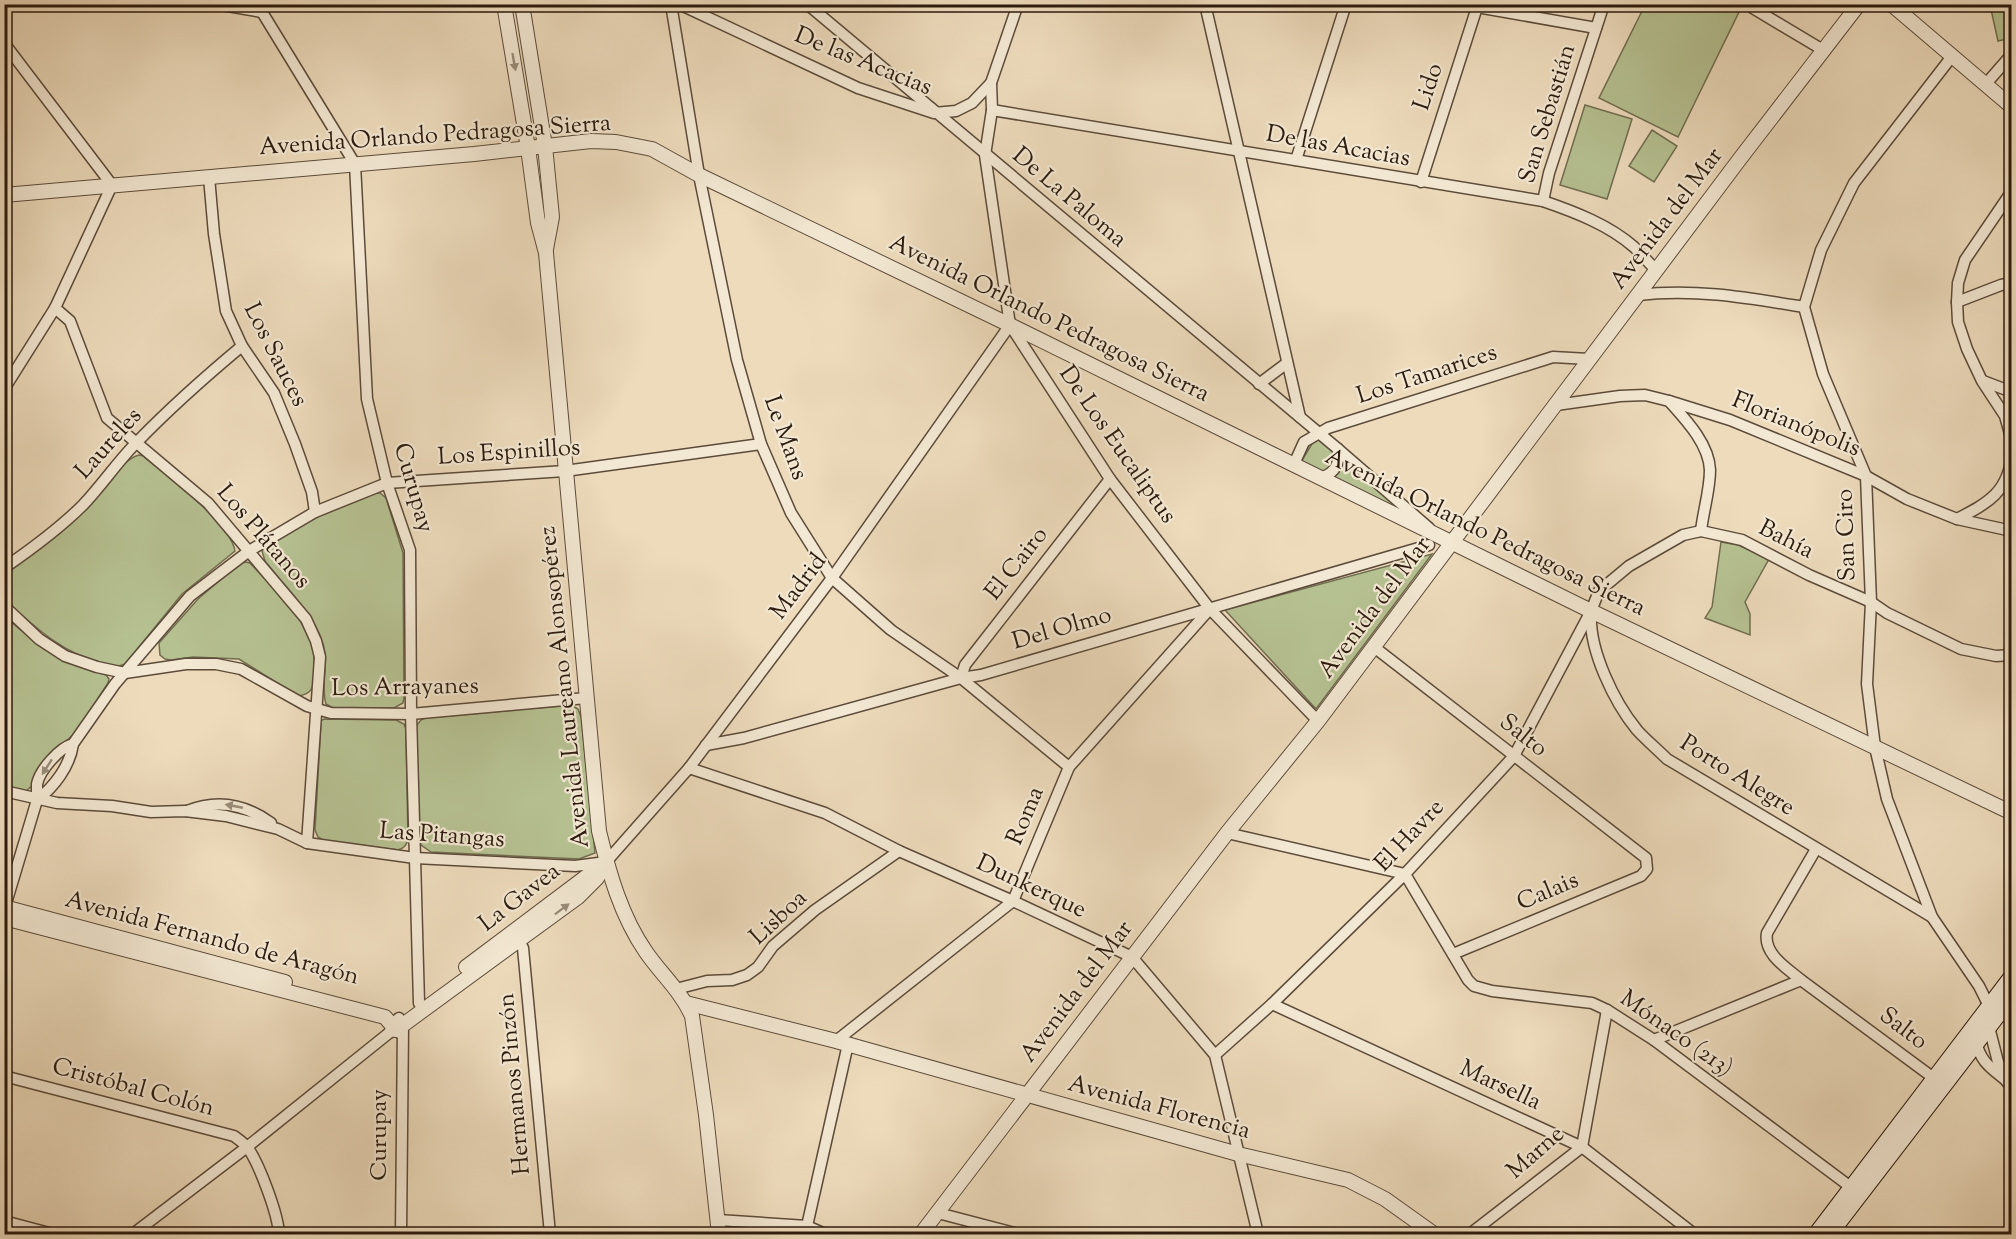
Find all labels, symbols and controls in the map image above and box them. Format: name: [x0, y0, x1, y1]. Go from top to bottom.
street label: De las Acacias: [789, 19, 937, 105]
street label: San Sebastián: [1511, 40, 1585, 188]
one-way arrow: [510, 53, 519, 72]
street label: Lido: [1405, 59, 1453, 115]
street label: Avenida Orlando Pedragosa Sierra: [258, 107, 612, 165]
street label: De las Acacias: [1263, 118, 1413, 176]
street label: De La Paloma: [1004, 140, 1134, 256]
street label: Avenida del Mar: [1602, 141, 1732, 297]
street label: Avenida Orlando Pedragosa Sierra: [883, 226, 1215, 412]
street label: Los Sauces: [234, 297, 316, 413]
street label: Los Tamarices: [1352, 336, 1502, 414]
street label: De Los Eucaliptus: [1050, 359, 1184, 531]
street label: Florianópolis: [1727, 384, 1865, 466]
street label: Le Mans: [754, 391, 816, 485]
street label: Laureles: [68, 401, 150, 487]
street label: Los Espinillos: [437, 431, 581, 475]
street label: Curupay: [384, 439, 442, 537]
street label: Avenida Orlando Pedragosa Sierra: [1319, 440, 1651, 626]
street label: Los Plátanos: [208, 477, 318, 597]
street label: San Ciro: [1828, 488, 1866, 582]
street label: Bahía: [1752, 512, 1820, 568]
street label: El Cairo: [977, 520, 1057, 608]
street label: Avenida Laureano Alonsopérez: [531, 524, 599, 850]
street label: Avenida del Mar: [1310, 530, 1440, 686]
street label: Madrid: [763, 546, 836, 627]
street label: Del Olmo: [1008, 599, 1116, 659]
street label: Los Arrayanes: [331, 670, 479, 706]
street label: Salto: [1492, 706, 1554, 766]
street label: Porto Alegre: [1673, 727, 1801, 825]
one-way arrow: [41, 758, 53, 774]
street label: Roma: [999, 781, 1053, 851]
street label: El Havre: [1367, 792, 1453, 880]
one-way arrow: [224, 801, 243, 810]
street label: Las Pitangas: [378, 815, 506, 857]
street label: Dunkerque: [970, 847, 1092, 927]
street label: La Gavea: [472, 855, 568, 941]
street label: Calais: [1512, 864, 1584, 920]
street label: Lisboa: [743, 882, 815, 954]
street label: Avenida Fernando de Aragón: [61, 883, 363, 995]
one-way arrow: [554, 902, 570, 915]
street label: Avenida del Mar: [1012, 914, 1142, 1070]
street label: Mónaco (213): [1613, 982, 1739, 1086]
street label: Hermanos Pinzón: [490, 992, 540, 1176]
street label: Salto: [1872, 999, 1934, 1059]
street label: Cristóbal Colón: [48, 1050, 218, 1126]
street label: Marsella: [1454, 1052, 1546, 1120]
street label: Avenida Florencia: [1064, 1067, 1254, 1149]
street label: Curupay: [363, 1089, 397, 1181]
street label: Marne: [1500, 1118, 1572, 1188]

